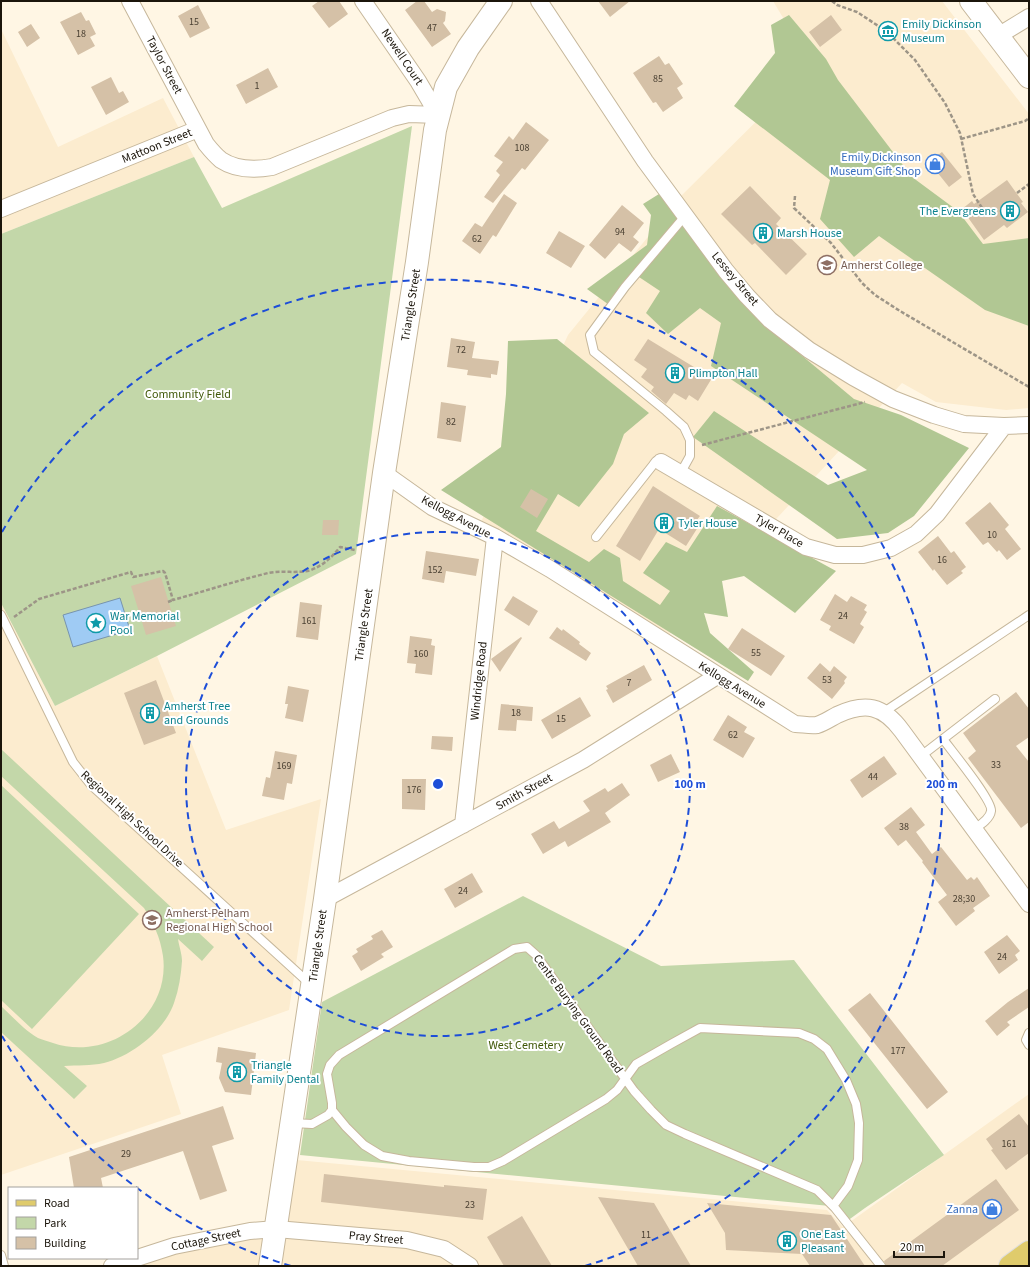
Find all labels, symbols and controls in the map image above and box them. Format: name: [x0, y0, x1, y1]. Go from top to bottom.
house number: 15: [189, 15, 199, 29]
place label: Emily Dickinson Museum: [902, 16, 982, 47]
museum icon: Emily Dickinson Museum: [877, 20, 899, 42]
house number: 47: [427, 21, 437, 35]
street label: Newell Court: [377, 25, 427, 89]
house number: 18: [76, 27, 86, 41]
street label: Taylor Street: [142, 33, 186, 97]
house number: 85: [653, 72, 663, 86]
house number: 1: [255, 79, 260, 93]
street label: Mattoon Street: [119, 124, 195, 168]
house number: 108: [515, 141, 529, 155]
place label: Emily Dickinson Museum Gift Shop: [830, 149, 921, 180]
shop icon: Emily Dickinson Museum Gift Shop: [924, 153, 946, 175]
building icon: The Evergreens: [999, 200, 1021, 222]
place label: The Evergreens: [919, 203, 996, 220]
building icon: Marsh House: [752, 222, 774, 244]
house number: 94: [615, 225, 625, 239]
place label: Marsh House: [777, 225, 842, 242]
house number: 62: [472, 232, 482, 246]
street label: Lessey Street: [707, 248, 763, 310]
school or university icon: Amherst College: [816, 254, 838, 276]
place label: Amherst College: [841, 257, 923, 274]
street label: Triangle Street: [397, 268, 425, 342]
house number: 72: [456, 343, 466, 357]
building icon: Plimpton Hall: [664, 362, 686, 384]
place label: Plimpton Hall: [689, 365, 758, 382]
park label: Community Field: [145, 386, 231, 403]
house number: 82: [446, 415, 456, 429]
street label: Kellogg Avenue: [418, 491, 494, 543]
street label: Tyler Place: [751, 510, 807, 552]
building icon: Tyler House: [653, 512, 675, 534]
place label: Tyler House: [678, 515, 737, 532]
house number: 10: [987, 528, 997, 542]
house number: 16: [937, 553, 947, 567]
house number: 152: [428, 563, 442, 577]
street label: Triangle Street: [350, 588, 378, 662]
place label: War Memorial Pool: [110, 608, 179, 639]
house number: 24: [838, 609, 848, 623]
place icon: War Memorial Pool: [85, 612, 107, 634]
house number: 161: [302, 614, 316, 628]
street label: Windridge Road: [466, 641, 492, 721]
house number: 55: [751, 646, 761, 660]
house number: 160: [414, 647, 428, 661]
street label: Kellogg Avenue: [695, 657, 769, 713]
house number: 53: [822, 673, 832, 687]
house number: 7: [627, 676, 632, 690]
place label: Amherst Tree and Grounds: [164, 698, 230, 729]
building icon: Amherst Tree and Grounds: [139, 702, 161, 724]
house number: 18: [511, 706, 521, 720]
house number: 15: [556, 712, 566, 726]
house number: 62: [728, 728, 738, 742]
house number: 33: [991, 758, 1001, 772]
house number: 169: [277, 759, 291, 773]
street label: Regional High School Drive: [77, 767, 187, 871]
street label: Smith Street: [493, 769, 555, 815]
house number: 44: [868, 770, 878, 784]
text: 100 m: [674, 776, 706, 793]
text: 200 m: [926, 776, 958, 793]
centre of rings: [431, 777, 445, 791]
house number: 176: [407, 783, 421, 797]
house number: 38: [899, 820, 909, 834]
house number: 24: [458, 884, 468, 898]
house number: 28;30: [953, 892, 975, 906]
place label: Amherst-Pelham Regional High School: [166, 905, 272, 936]
school or university icon: Amherst-Pelham Regional High School: [141, 909, 163, 931]
street label: Triangle Street: [304, 909, 332, 983]
house number: 24: [997, 950, 1007, 964]
street label: Centre Burying Ground Road: [529, 951, 627, 1077]
park label: West Cemetery: [488, 1037, 564, 1054]
house number: 177: [891, 1044, 905, 1058]
place label: Triangle Family Dental: [251, 1057, 319, 1088]
building icon: Triangle Family Dental: [226, 1061, 248, 1083]
house number: 161: [1002, 1137, 1016, 1151]
house number: 29: [121, 1147, 131, 1161]
legend: [8, 1187, 138, 1259]
text: Road: [44, 1195, 70, 1212]
house number: 23: [465, 1198, 475, 1212]
shop icon: Zanna: [981, 1198, 1003, 1220]
place label: Zanna: [947, 1201, 978, 1218]
text: Park: [44, 1215, 66, 1232]
street label: Cottage Street: [169, 1224, 243, 1256]
place label: One East Pleasant: [801, 1226, 845, 1257]
street label: Pray Street: [348, 1227, 404, 1249]
house number: 11: [641, 1228, 651, 1242]
building icon: One East Pleasant: [776, 1230, 798, 1252]
scale bar: [894, 1233, 944, 1259]
text: Building: [44, 1235, 86, 1252]
text: 20 m: [900, 1239, 924, 1256]

